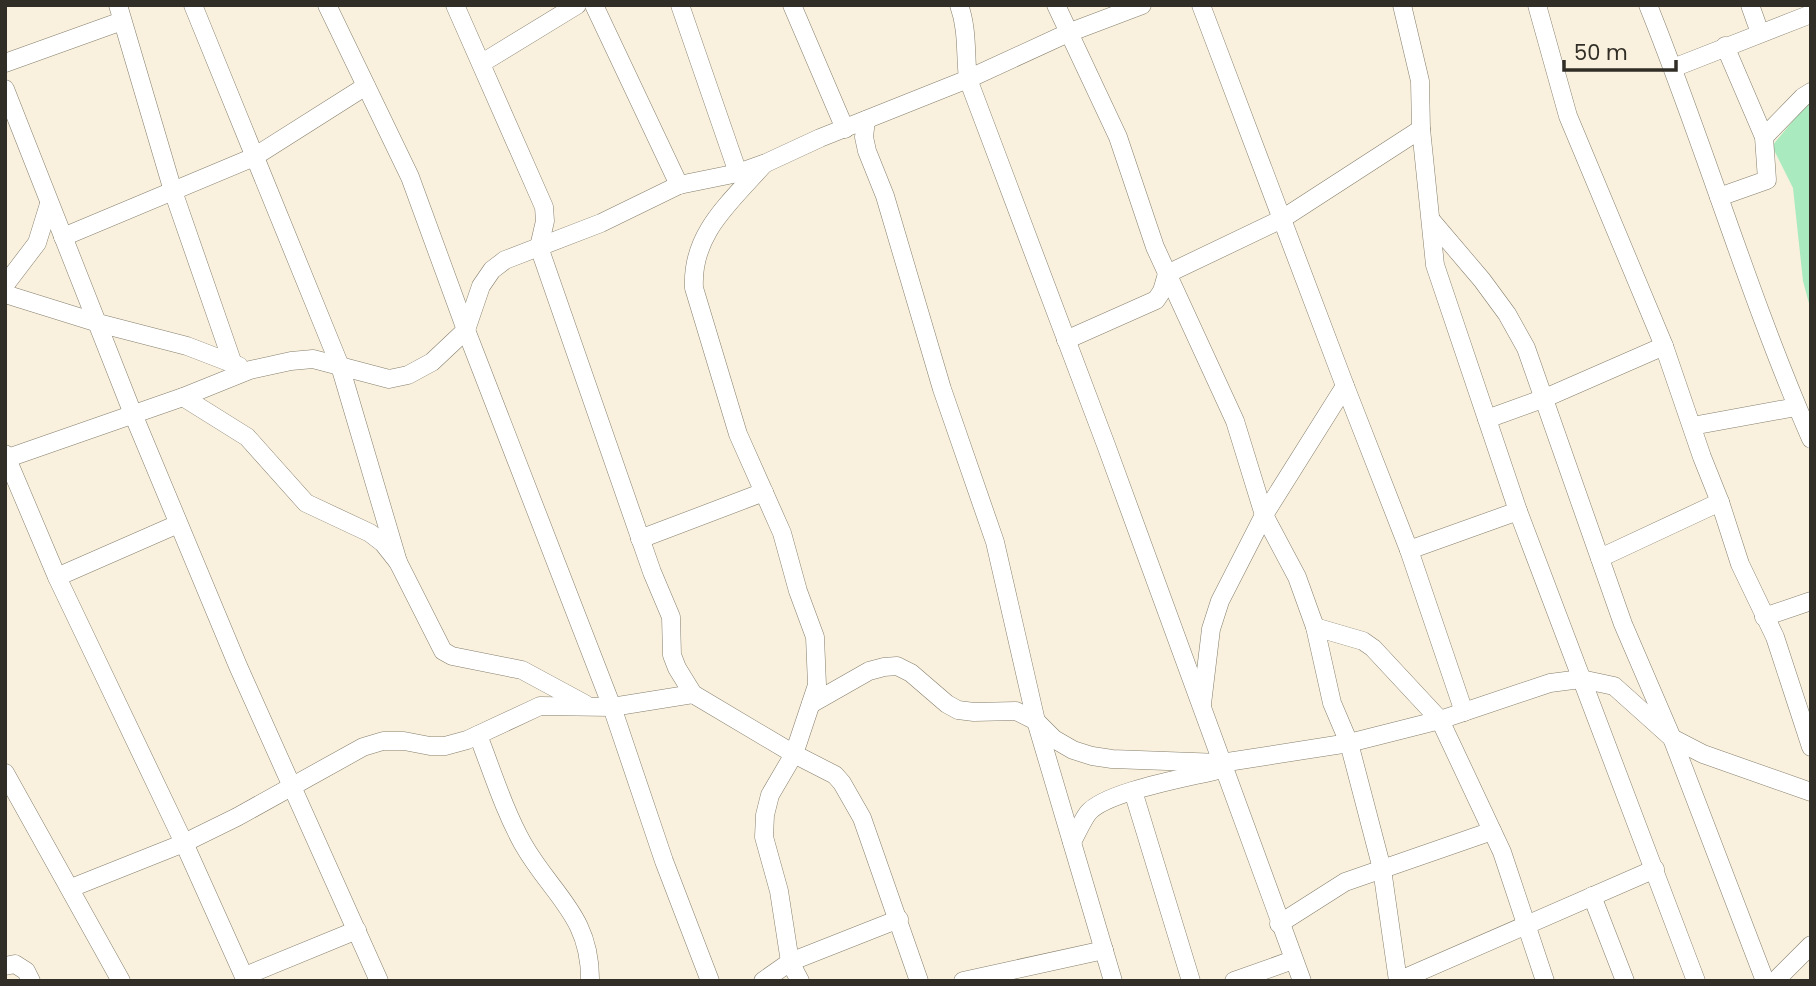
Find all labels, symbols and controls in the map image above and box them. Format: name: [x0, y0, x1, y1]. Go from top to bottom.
scale bar: [1564, 28, 1676, 72]
text: 50 m: [1574, 38, 1628, 67]

